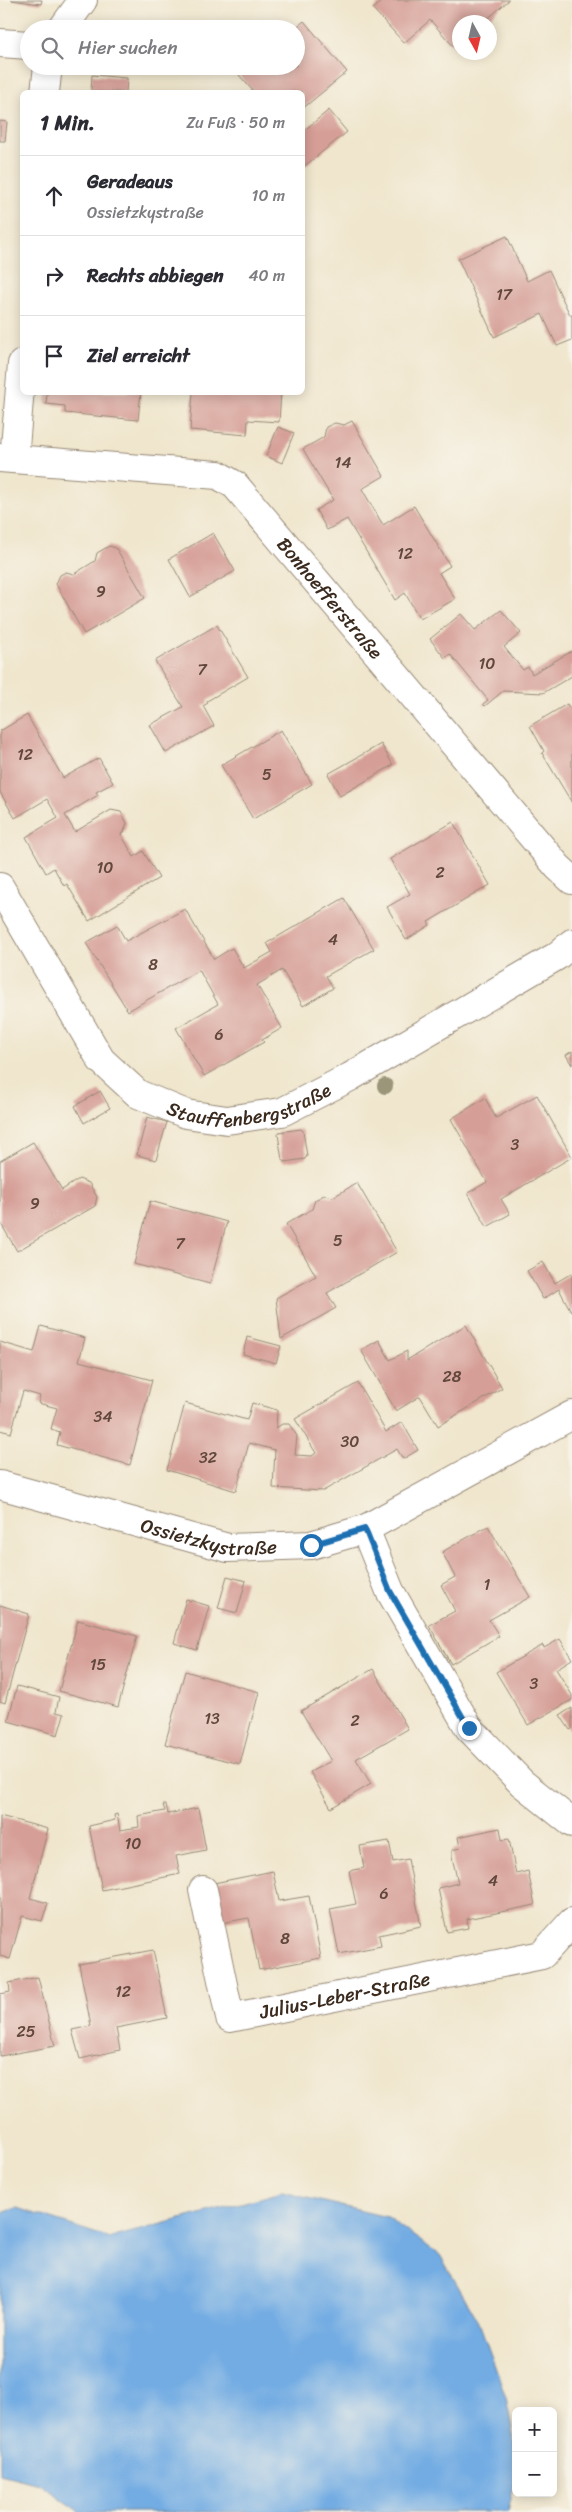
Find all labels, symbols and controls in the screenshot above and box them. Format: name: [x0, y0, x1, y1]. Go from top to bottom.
north arrow: [452, 15, 497, 60]
search box: [20, 20, 305, 75]
text: Hier suchen: [78, 31, 178, 64]
icon: search: [38, 34, 66, 62]
text: 1 Min.: [40, 104, 95, 142]
text: Zu Fuß · 50 m: [186, 108, 285, 137]
text: Geradeaus: [87, 165, 173, 198]
text: 10 m: [252, 181, 285, 210]
icon: ahead: [40, 182, 68, 210]
text: Ossietzkystraße: [87, 198, 204, 227]
text: Rechts abbiegen: [87, 259, 224, 292]
text: 40 m: [248, 261, 285, 290]
icon: right: [40, 262, 68, 290]
house number: 17: [496, 280, 513, 309]
text: Ziel erreicht: [87, 339, 190, 372]
icon: arrive: [40, 342, 68, 370]
house number: 14: [335, 448, 351, 477]
street label: Bonhoefferstraße: [269, 529, 392, 666]
house number: 12: [397, 539, 413, 568]
house number: 9: [96, 577, 106, 606]
house number: 10: [479, 649, 495, 678]
house number: 7: [197, 655, 207, 684]
house number: 12: [17, 740, 33, 769]
house number: 5: [262, 760, 272, 789]
house number: 10: [97, 853, 113, 882]
house number: 2: [435, 858, 445, 887]
house number: 4: [328, 925, 338, 954]
house number: 8: [148, 950, 158, 979]
house number: 6: [214, 1020, 224, 1049]
street label: Stauffenbergstraße: [162, 1073, 337, 1137]
house number: 3: [511, 1130, 520, 1159]
house number: 9: [30, 1189, 40, 1218]
house number: 5: [333, 1226, 343, 1255]
house number: 7: [175, 1229, 185, 1258]
house number: 28: [443, 1362, 462, 1391]
house number: 34: [94, 1402, 112, 1431]
house number: 30: [341, 1427, 359, 1456]
house number: 32: [199, 1443, 217, 1472]
street label: Ossietzkystraße: [137, 1508, 278, 1564]
route start: [300, 1534, 323, 1557]
house number: 1: [484, 1570, 491, 1599]
house number: 15: [90, 1650, 107, 1679]
house number: 3: [530, 1669, 539, 1698]
house number: 13: [204, 1704, 220, 1733]
house number: 2: [350, 1706, 360, 1735]
route end: [458, 1717, 481, 1740]
house number: 10: [125, 1829, 141, 1858]
house number: 4: [488, 1866, 498, 1895]
house number: 6: [379, 1879, 389, 1908]
house number: 8: [280, 1924, 290, 1953]
street label: Julius-Leber-Straße: [256, 1961, 433, 2028]
house number: 12: [115, 1977, 131, 2006]
house number: 25: [16, 2017, 36, 2046]
map controls: [512, 2407, 557, 2497]
button: +: [512, 2407, 557, 2452]
button: −: [512, 2452, 557, 2497]

